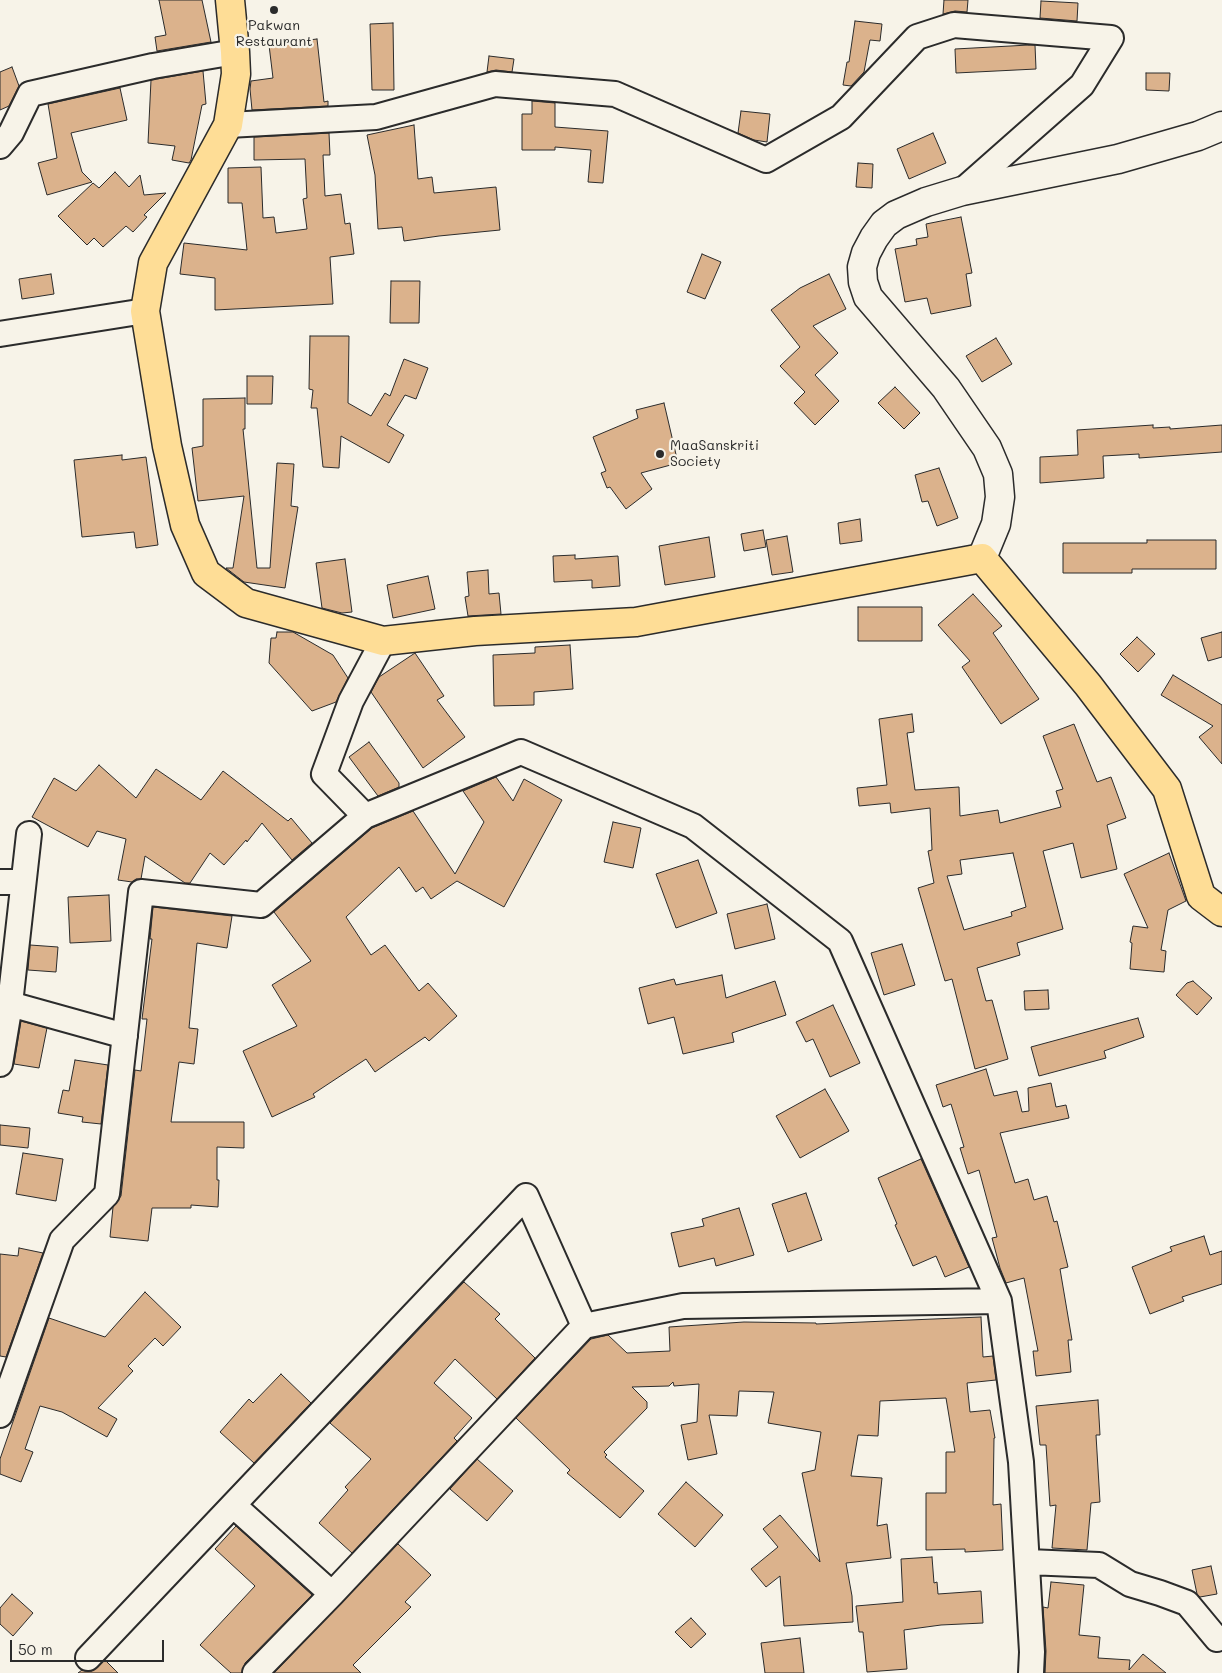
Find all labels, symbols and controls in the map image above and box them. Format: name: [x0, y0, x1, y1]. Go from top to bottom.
marker: Pakwan Restaurant: [268, 4, 280, 16]
place label: Pakwan Restaurant: [236, 18, 312, 50]
place label: MaaSanskriti Society: [670, 438, 759, 471]
marker: MaaSanskriti Society: [654, 448, 666, 460]
scale bar: [12, 1630, 166, 1662]
text: 50 m: [18, 1639, 53, 1659]

